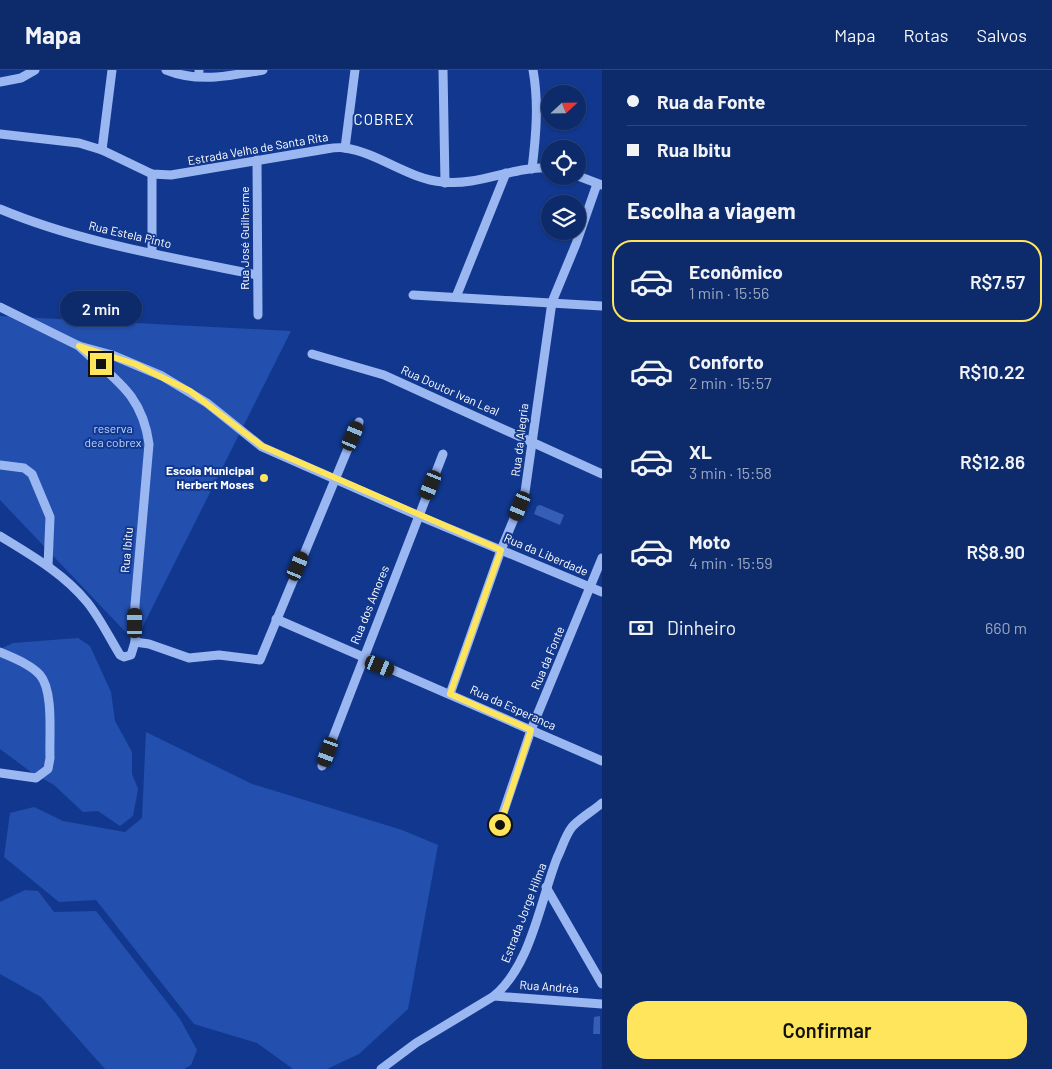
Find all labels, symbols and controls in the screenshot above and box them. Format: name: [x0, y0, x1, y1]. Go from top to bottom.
text: Mapa: [25, 20, 81, 49]
text: Mapa: [834, 24, 875, 46]
text: Rotas: [903, 24, 948, 46]
text: Salvos: [976, 24, 1027, 46]
north arrow: [541, 85, 586, 130]
map controls: [541, 85, 586, 240]
text: Rua da Fonte: [657, 90, 765, 113]
district label: COBREX: [354, 110, 414, 128]
street label: Estrada Velha de Santa Rita: [187, 129, 329, 167]
text: Rua Ibitu: [657, 138, 731, 161]
button: locate: [541, 140, 586, 185]
street label: Rua José Guilherme: [237, 186, 251, 290]
button: layers: [541, 195, 586, 240]
text: Escolha a viagem: [627, 197, 796, 223]
street label: Rua Estela Pinto: [87, 218, 173, 250]
icon: car: [629, 259, 674, 304]
text: Econômico: [689, 260, 783, 283]
text: R$7.57: [970, 270, 1025, 293]
text: 1 min · 15:56: [689, 283, 769, 302]
callout: 2 min: [60, 292, 142, 326]
text: 2 min: [82, 299, 120, 318]
icon: car: [629, 349, 674, 394]
text: Conforto: [689, 350, 764, 373]
route end: [90, 353, 112, 375]
text: R$10.22: [959, 360, 1025, 383]
street label: Rua Doutor Ivan Leal: [399, 362, 502, 418]
text: 2 min · 15:57: [689, 373, 772, 392]
street label: Rua da Alegria: [508, 402, 530, 477]
car: [340, 419, 365, 453]
park label: reserva dea cobrex: [85, 421, 142, 449]
icon: car: [629, 439, 674, 484]
text: XL: [689, 440, 712, 463]
text: R$12.86: [960, 450, 1025, 473]
place label: Escola Municipal Herbert Moses: [166, 463, 254, 491]
text: 3 min · 15:58: [689, 463, 772, 482]
car: [418, 468, 443, 502]
marker: Escola Municipal Herbert Moses: [258, 472, 270, 484]
car: [507, 489, 532, 523]
street label: Rua Ibitu: [117, 526, 135, 573]
icon: car: [629, 529, 674, 574]
street label: Rua da Liberdade: [502, 530, 591, 578]
text: Moto: [689, 530, 731, 553]
text: R$8.90: [966, 540, 1025, 563]
car: [285, 549, 310, 583]
text: 4 min · 15:59: [689, 553, 773, 572]
street label: Rua dos Amores: [347, 563, 391, 646]
car: [127, 608, 142, 638]
icon: cash: [627, 614, 655, 642]
text: Dinheiro: [667, 616, 736, 639]
text: 660 m: [985, 618, 1027, 637]
street label: Rua da Fonte: [527, 624, 567, 691]
car: [363, 653, 396, 679]
street label: Rua da Esperanca: [468, 682, 559, 732]
car: [315, 735, 340, 769]
route start: [489, 814, 511, 836]
street label: Estrada Jorge Hilma: [498, 861, 549, 964]
street label: Rua Andréa: [519, 977, 579, 995]
button: Confirmar: [627, 1001, 1027, 1059]

